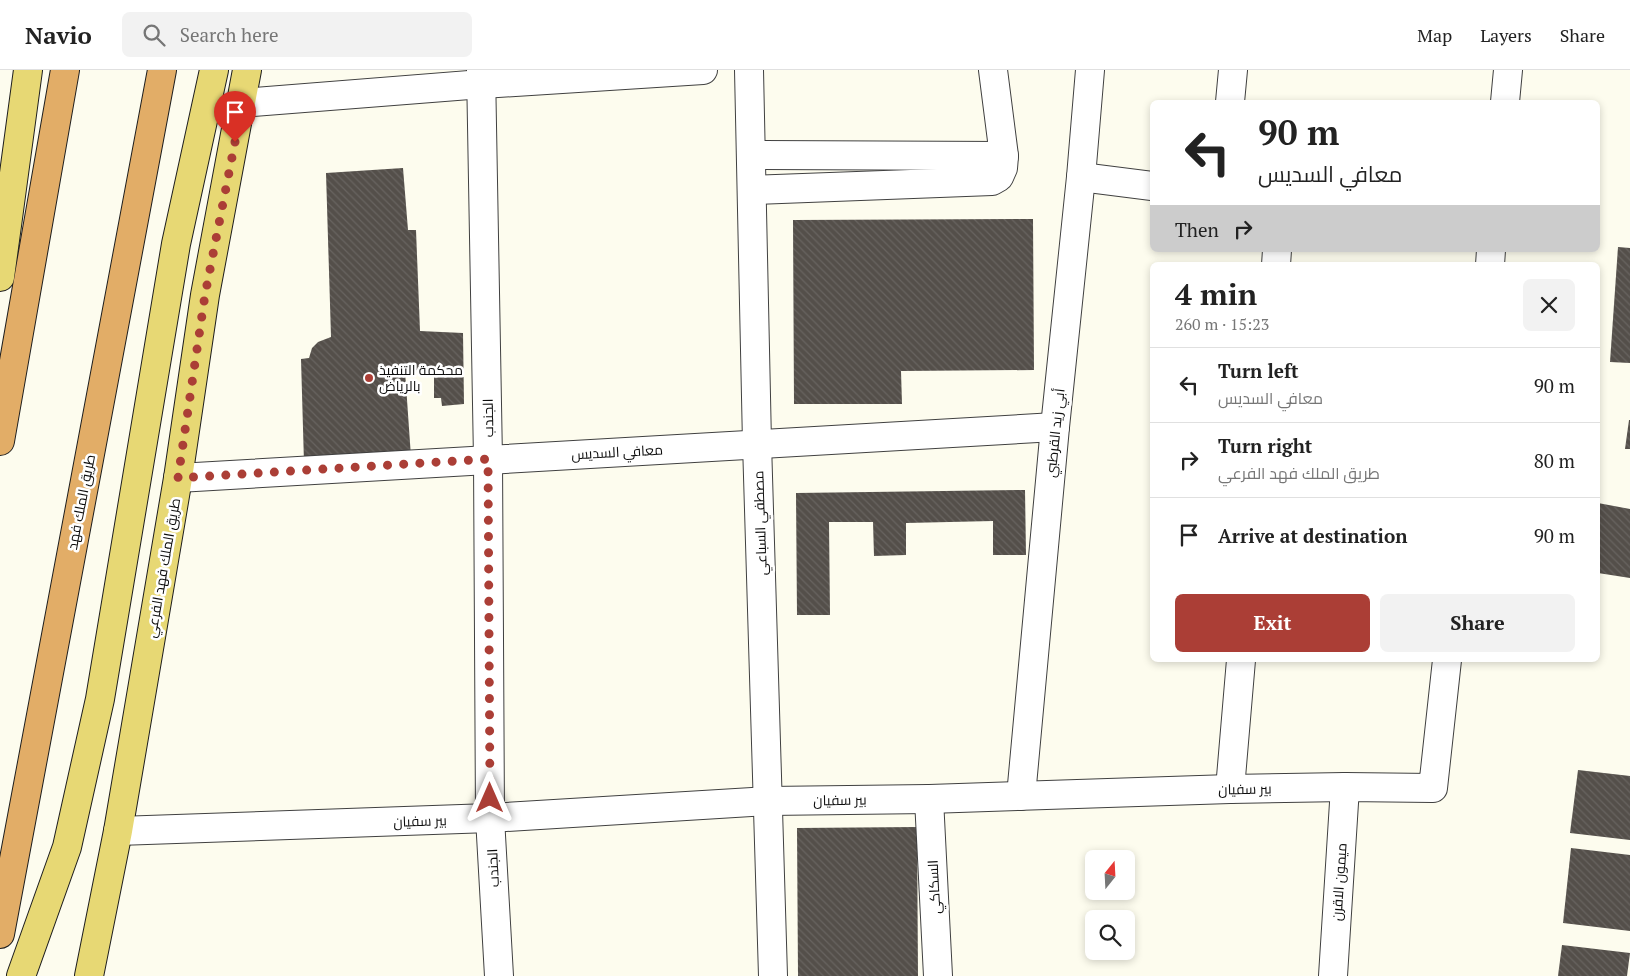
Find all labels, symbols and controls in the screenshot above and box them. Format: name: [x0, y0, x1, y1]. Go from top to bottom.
search box: [122, 12, 472, 57]
text: Navio: [25, 19, 92, 51]
icon: search: [140, 21, 168, 49]
text: Search here: [180, 22, 279, 47]
text: Map: [1417, 23, 1452, 47]
text: Layers: [1480, 23, 1532, 47]
text: Share: [1560, 23, 1605, 47]
pin: [214, 91, 256, 142]
icon: arrive: [221, 98, 249, 126]
text: 90 m: [1258, 109, 1339, 155]
icon: left: [1175, 120, 1240, 185]
text: معافي السديس: [1258, 159, 1402, 188]
icon: right: [1229, 215, 1257, 243]
text: Then: [1175, 217, 1219, 242]
text: 4 min: [1175, 274, 1257, 314]
button: close: [1523, 279, 1575, 331]
text: 260 m · 15:23: [1175, 313, 1269, 335]
text: Turn left: [1218, 358, 1299, 383]
place label: محكمة التنفيذ بالرياض: [379, 360, 463, 395]
icon: left: [1175, 371, 1203, 399]
marker: محكمة التنفيذ بالرياض: [363, 372, 375, 384]
text: 90 m: [1534, 373, 1575, 398]
street label: أبي زيد القرطبي: [1040, 387, 1072, 479]
text: معافي السديس: [1218, 387, 1323, 409]
street label: الجندب: [478, 398, 497, 438]
text: Turn right: [1218, 433, 1312, 458]
street label: معافي السديس: [571, 440, 663, 466]
icon: right: [1175, 446, 1203, 474]
text: 80 m: [1534, 448, 1575, 473]
street label: طريق الملك فهد: [62, 453, 99, 551]
text: طريق الملك فهد الفرعي: [1218, 462, 1380, 484]
street label: مصطفي السباعي: [748, 470, 774, 576]
street label: طريق الملك فهد الفرعي: [141, 497, 187, 640]
icon: arrive: [1175, 521, 1203, 549]
text: Arrive at destination: [1218, 523, 1407, 548]
text: 90 m: [1534, 523, 1575, 548]
button: Exit: [1175, 594, 1370, 652]
button: Share: [1380, 594, 1575, 652]
position arrow: [463, 771, 515, 823]
street label: بير سفيان: [1218, 779, 1272, 798]
street label: بير سفيان: [813, 790, 867, 809]
street label: بير سفيان: [393, 810, 447, 831]
street label: ميمون الاقرن: [1326, 842, 1351, 922]
street label: الجندب: [482, 848, 503, 888]
north arrow: [1085, 850, 1135, 900]
map controls: [1085, 850, 1135, 960]
street label: السكاكي: [923, 859, 947, 915]
button: search: [1085, 910, 1135, 960]

